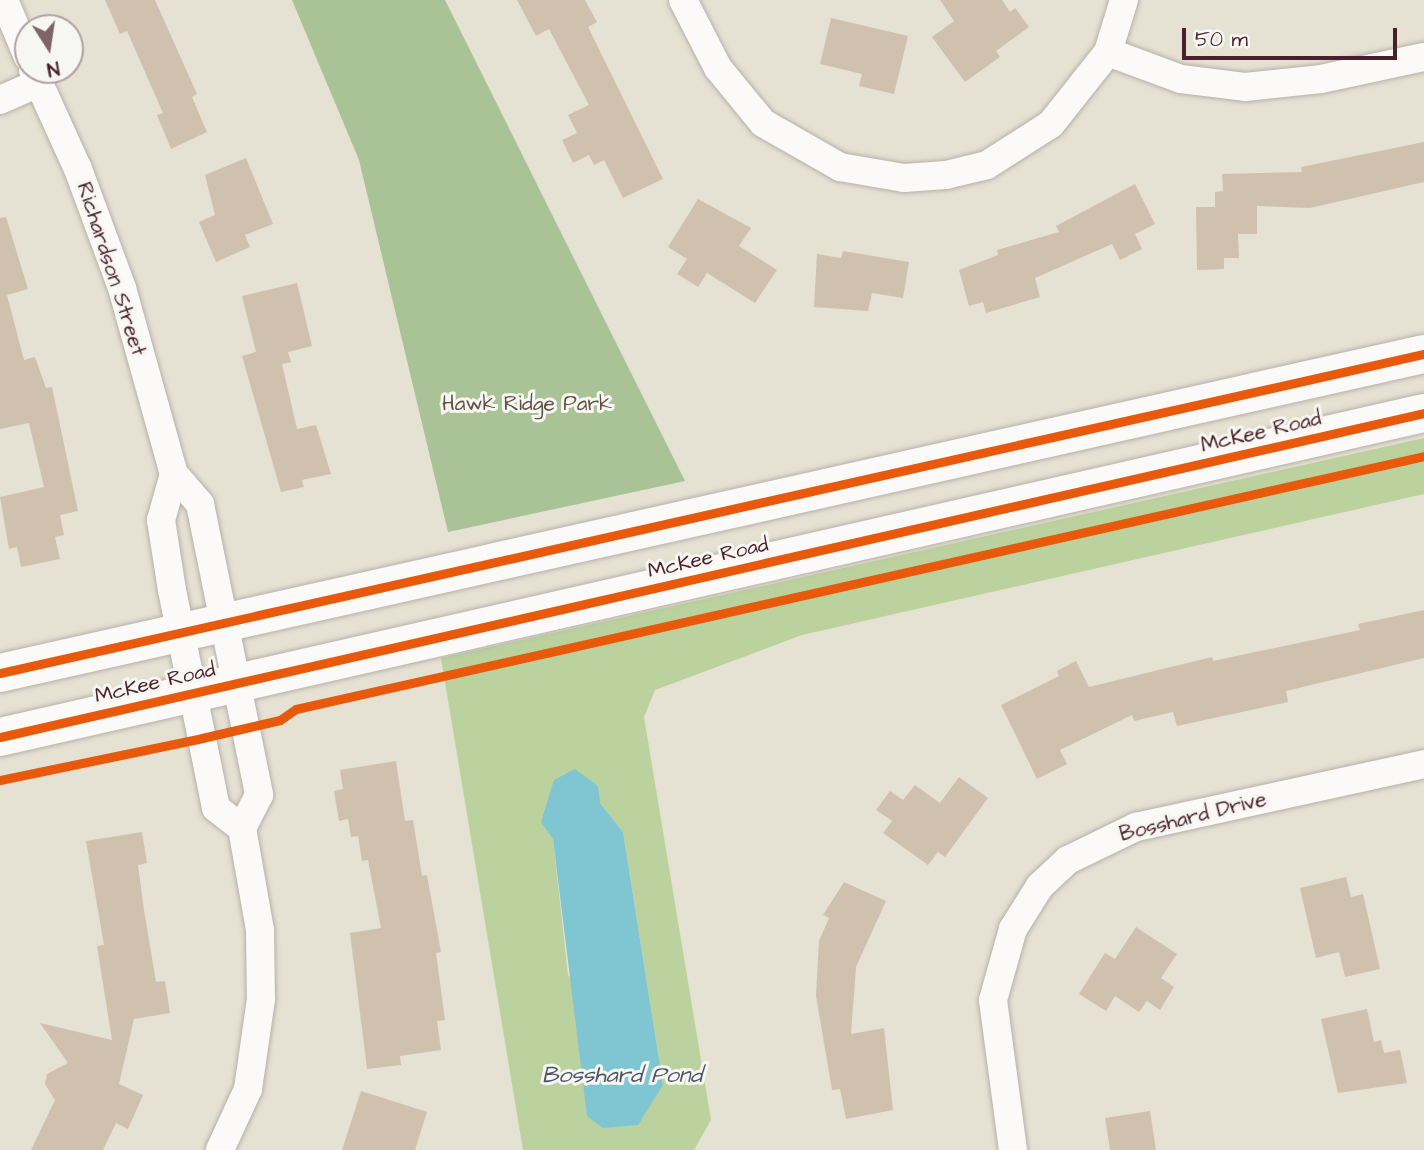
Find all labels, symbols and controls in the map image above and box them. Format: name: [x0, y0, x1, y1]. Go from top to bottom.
north arrow: [14, 14, 84, 84]
scale bar: [1186, 14, 1401, 58]
text: 50 m: [1195, 25, 1248, 54]
text: N: [44, 54, 62, 83]
street label: Richardson Street: [71, 179, 151, 359]
park label: Hawk Ridge Park: [442, 391, 612, 417]
street label: McKee Road: [1198, 406, 1324, 458]
street label: McKee Road: [645, 532, 771, 584]
street label: McKee Road: [92, 657, 218, 709]
street label: Bosshard Drive: [1117, 787, 1269, 847]
water label: Bosshard Pond: [542, 1061, 702, 1089]

